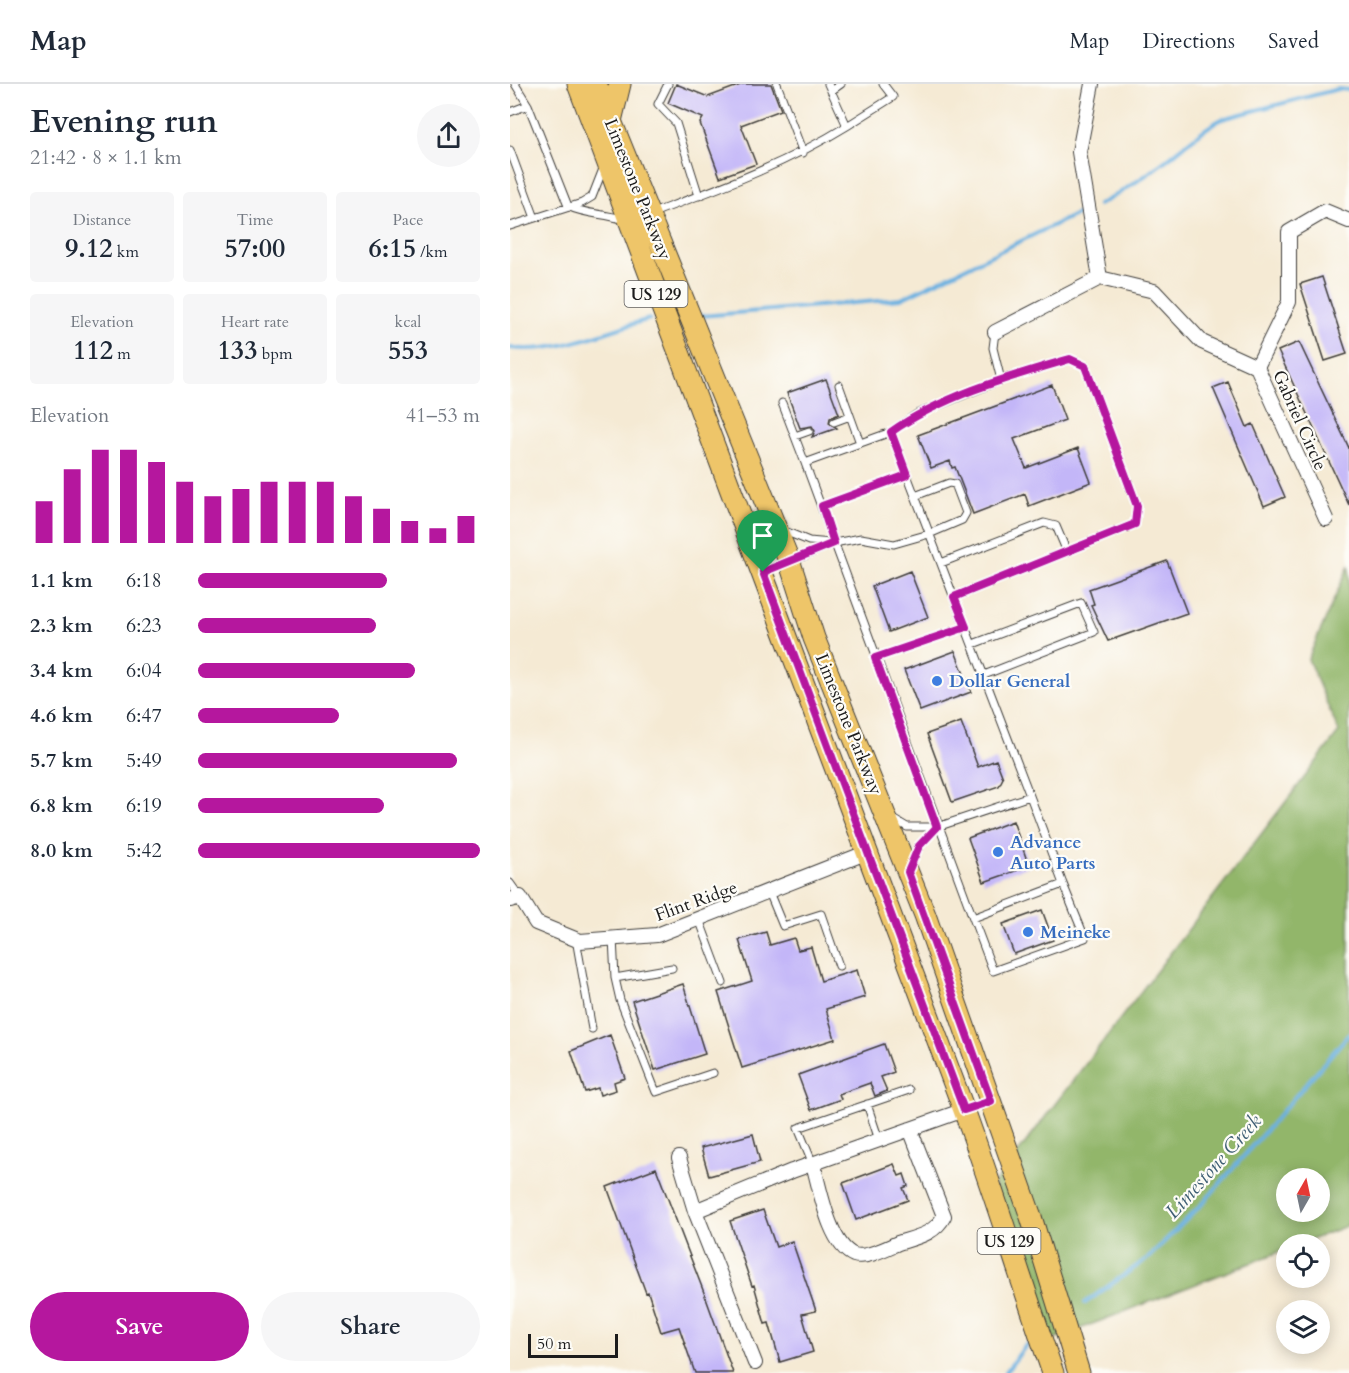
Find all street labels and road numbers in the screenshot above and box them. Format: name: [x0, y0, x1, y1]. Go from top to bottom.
street label: Limestone Parkway: [598, 115, 677, 264]
road number: US 129: [624, 281, 688, 307]
street label: Gabriel Circle: [1266, 366, 1333, 474]
street label: Limestone Parkway: [809, 650, 888, 799]
street label: Flint Ridge: [651, 875, 741, 928]
road number: US 129: [978, 1228, 1040, 1254]

